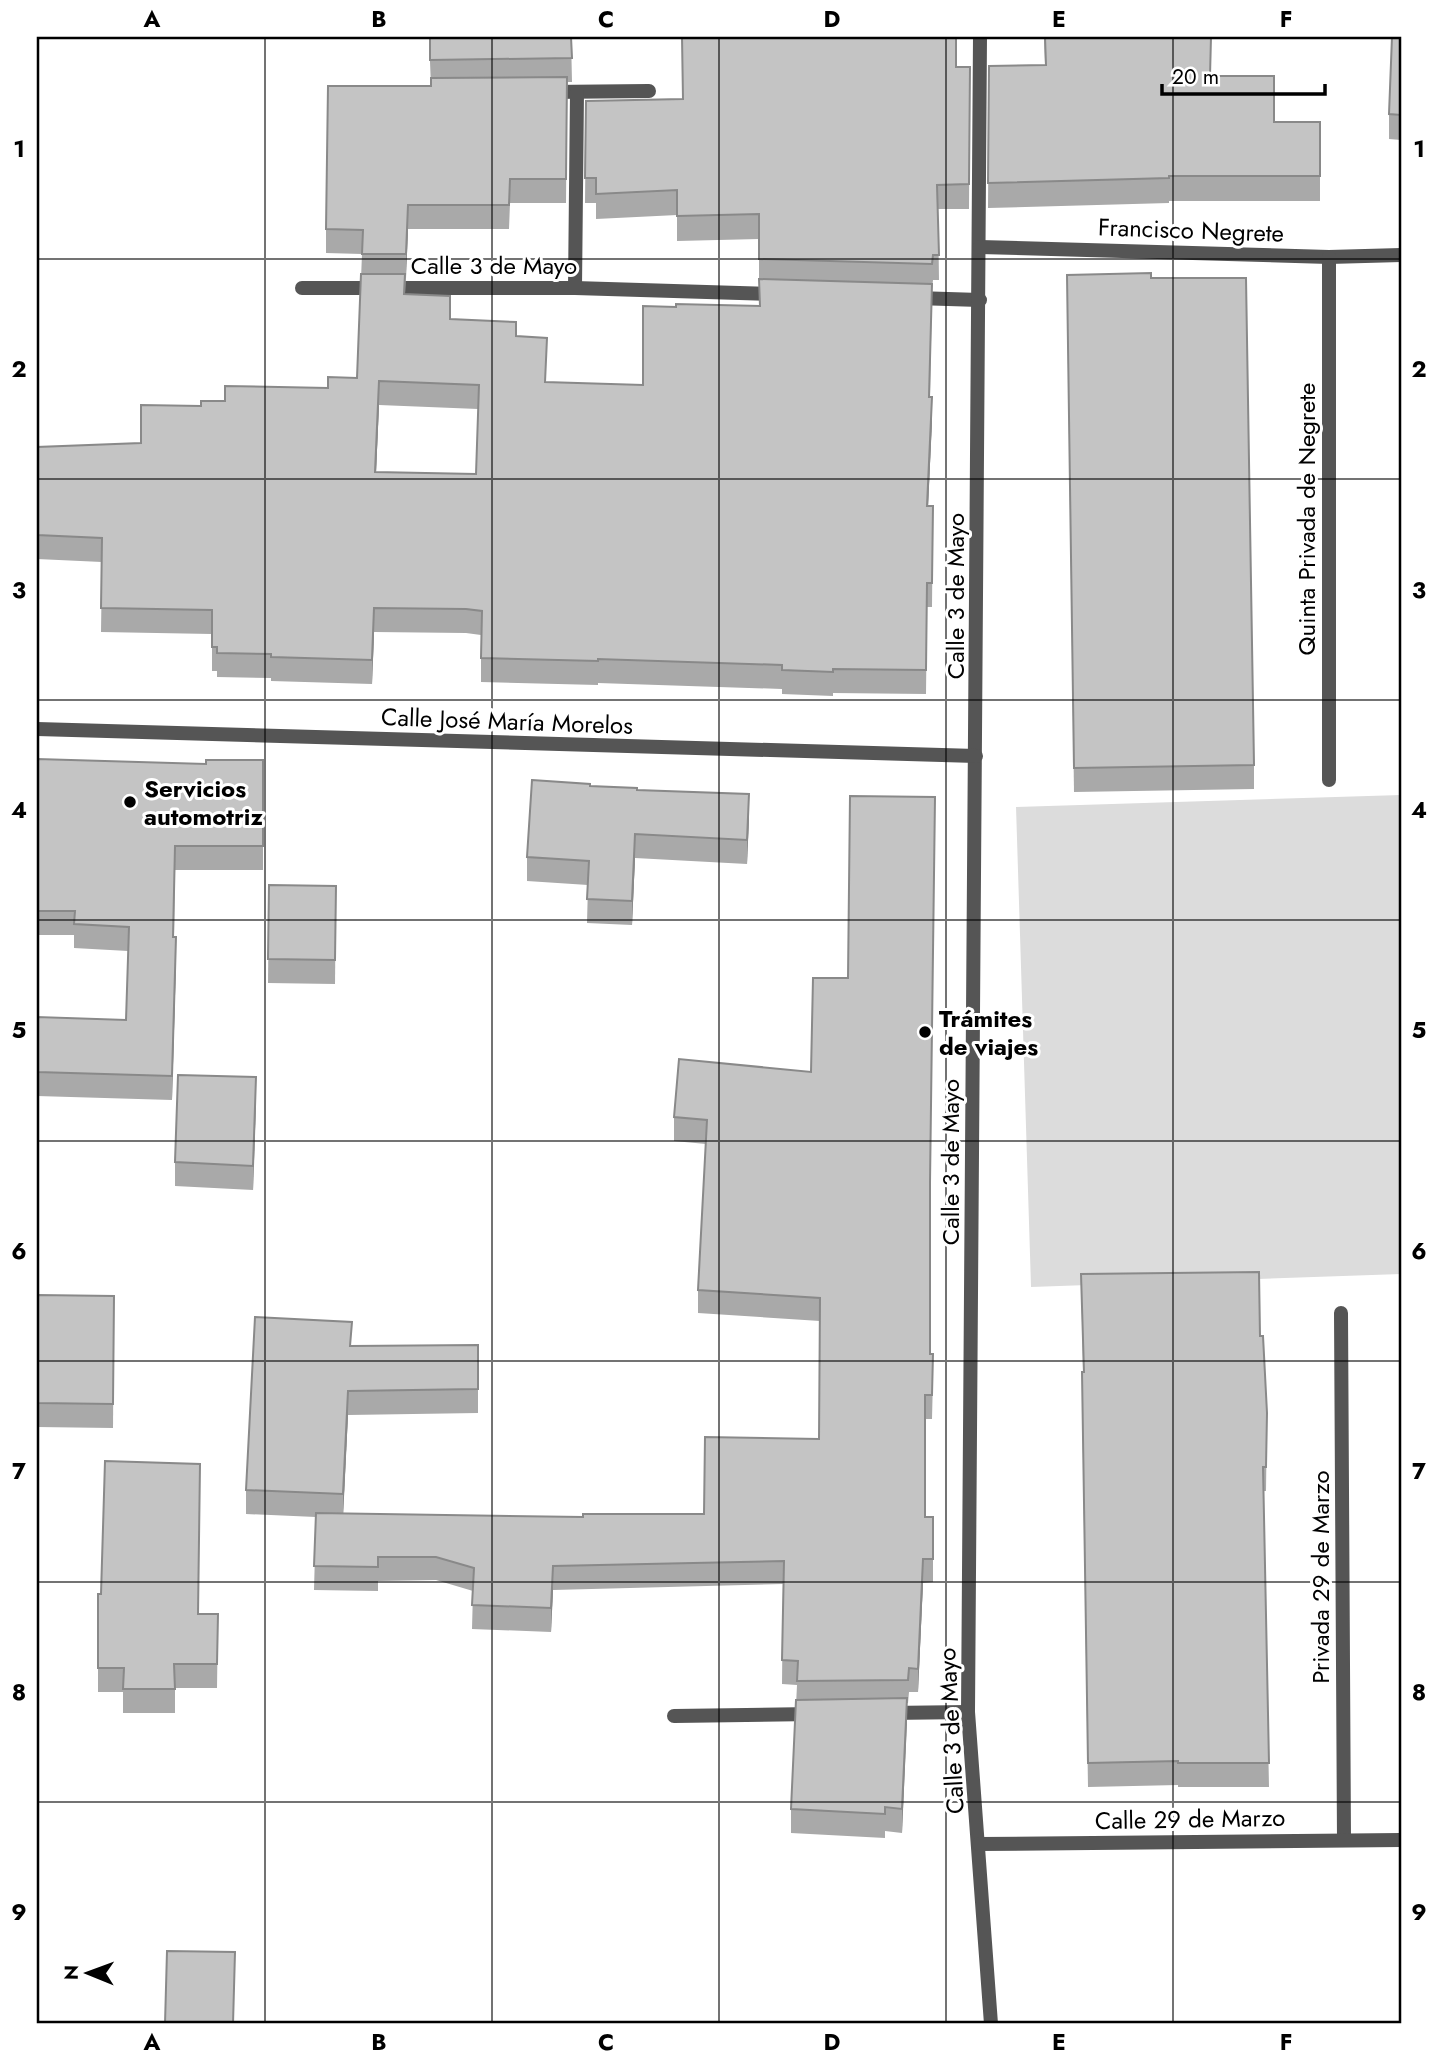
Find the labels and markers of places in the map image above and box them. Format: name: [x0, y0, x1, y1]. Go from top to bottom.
place label: Servicios automotriz: [144, 771, 263, 834]
marker: Servicios automotriz: [122, 794, 138, 810]
place label: Trámites de viajes: [939, 1001, 1038, 1064]
marker: Trámites de viajes: [917, 1024, 933, 1040]

